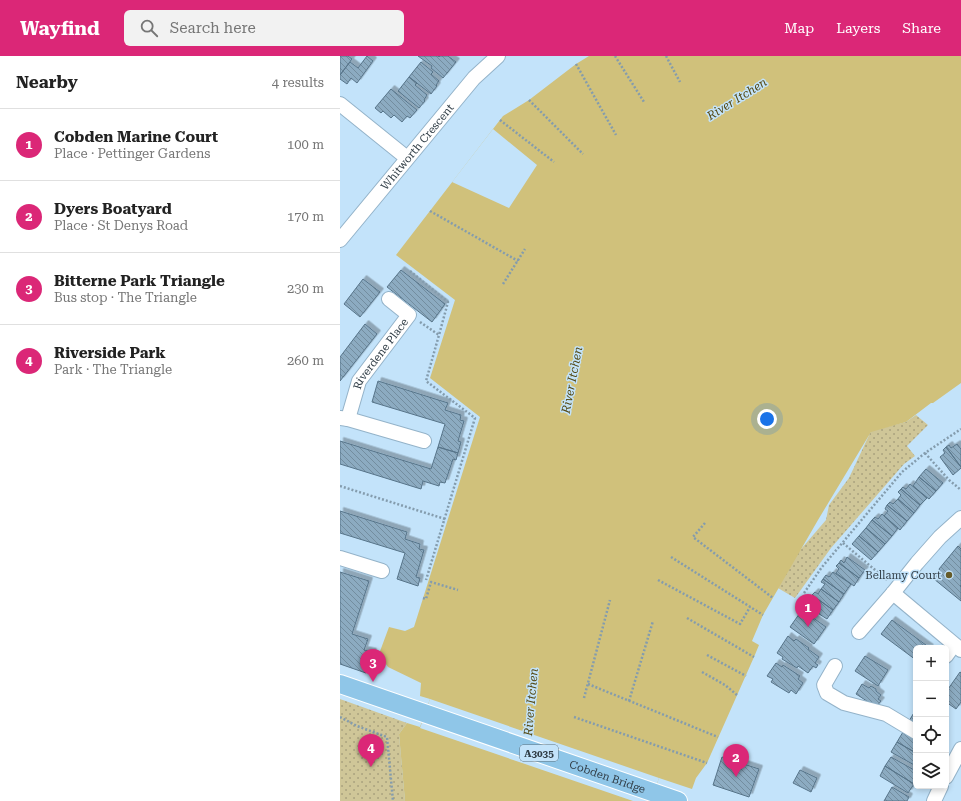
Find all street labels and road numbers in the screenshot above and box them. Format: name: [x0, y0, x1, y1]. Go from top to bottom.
street label: Whitworth Crescent: [378, 102, 457, 193]
street label: Riverdene Place: [351, 316, 411, 391]
road number: A3035: [520, 745, 558, 761]
street label: Cobden Bridge: [568, 758, 647, 796]

